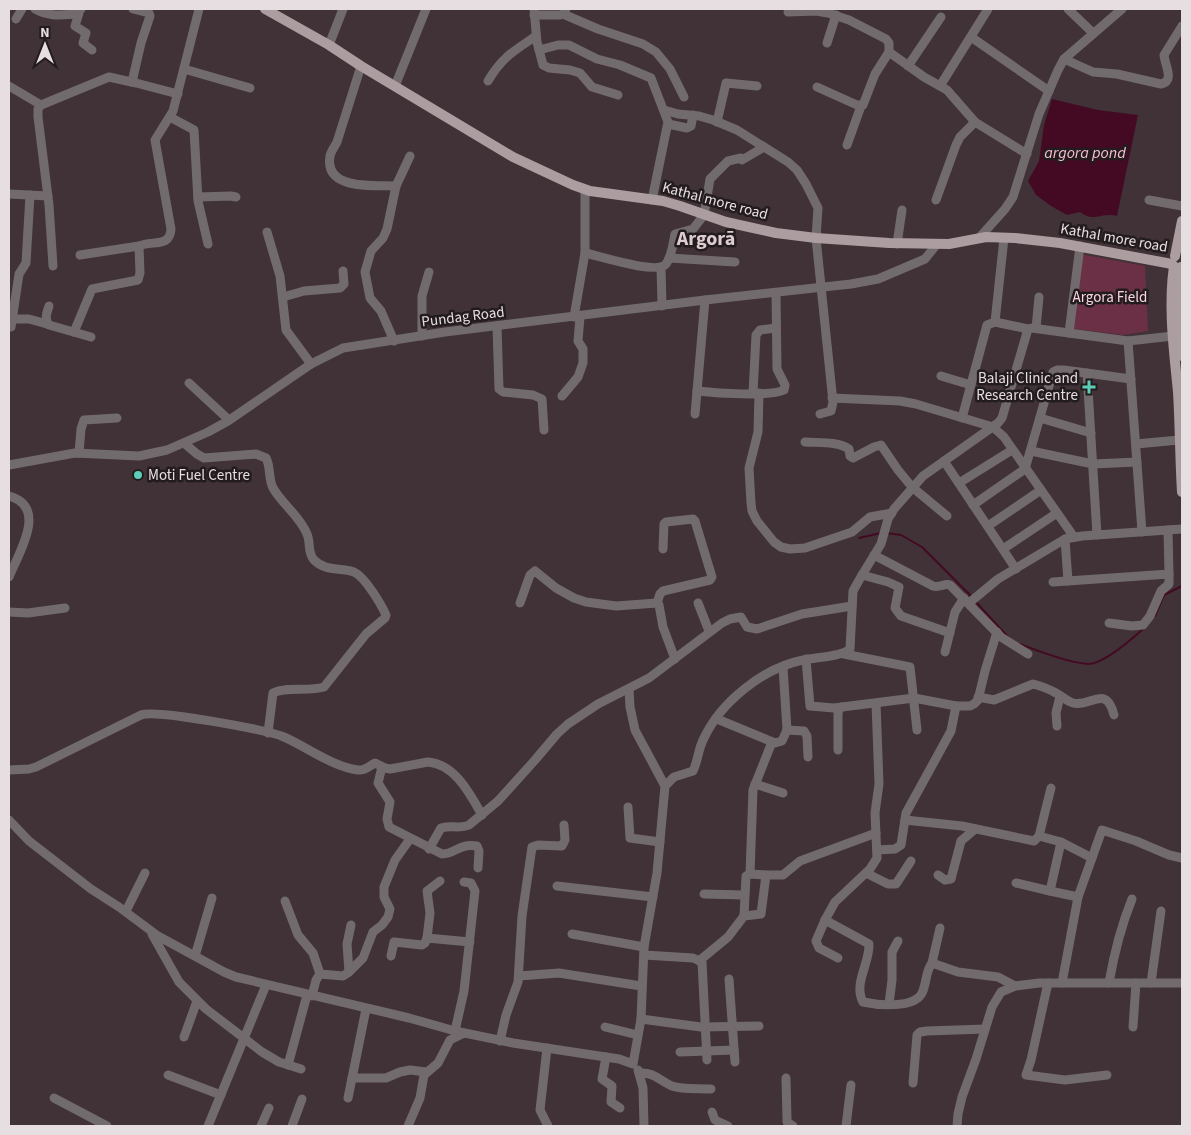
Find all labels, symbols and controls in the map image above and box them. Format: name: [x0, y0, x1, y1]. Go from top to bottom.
north arrow: [20, 20, 70, 70]
text: N: [40, 23, 50, 43]
water label: argora pond: [1044, 142, 1126, 164]
street label: Kathal more road: [660, 177, 770, 225]
street label: Kathal more road: [1059, 218, 1169, 258]
district label: Argorā: [676, 225, 735, 253]
park label: Argora Field: [1073, 287, 1147, 308]
street label: Pundag Road: [420, 301, 506, 333]
place label: Balaji Clinic and Research Centre: [976, 368, 1078, 406]
marker: Balaji Clinic and Research Centre: [1082, 380, 1096, 394]
place label: Moti Fuel Centre: [148, 465, 250, 486]
marker: Moti Fuel Centre: [132, 469, 144, 481]

